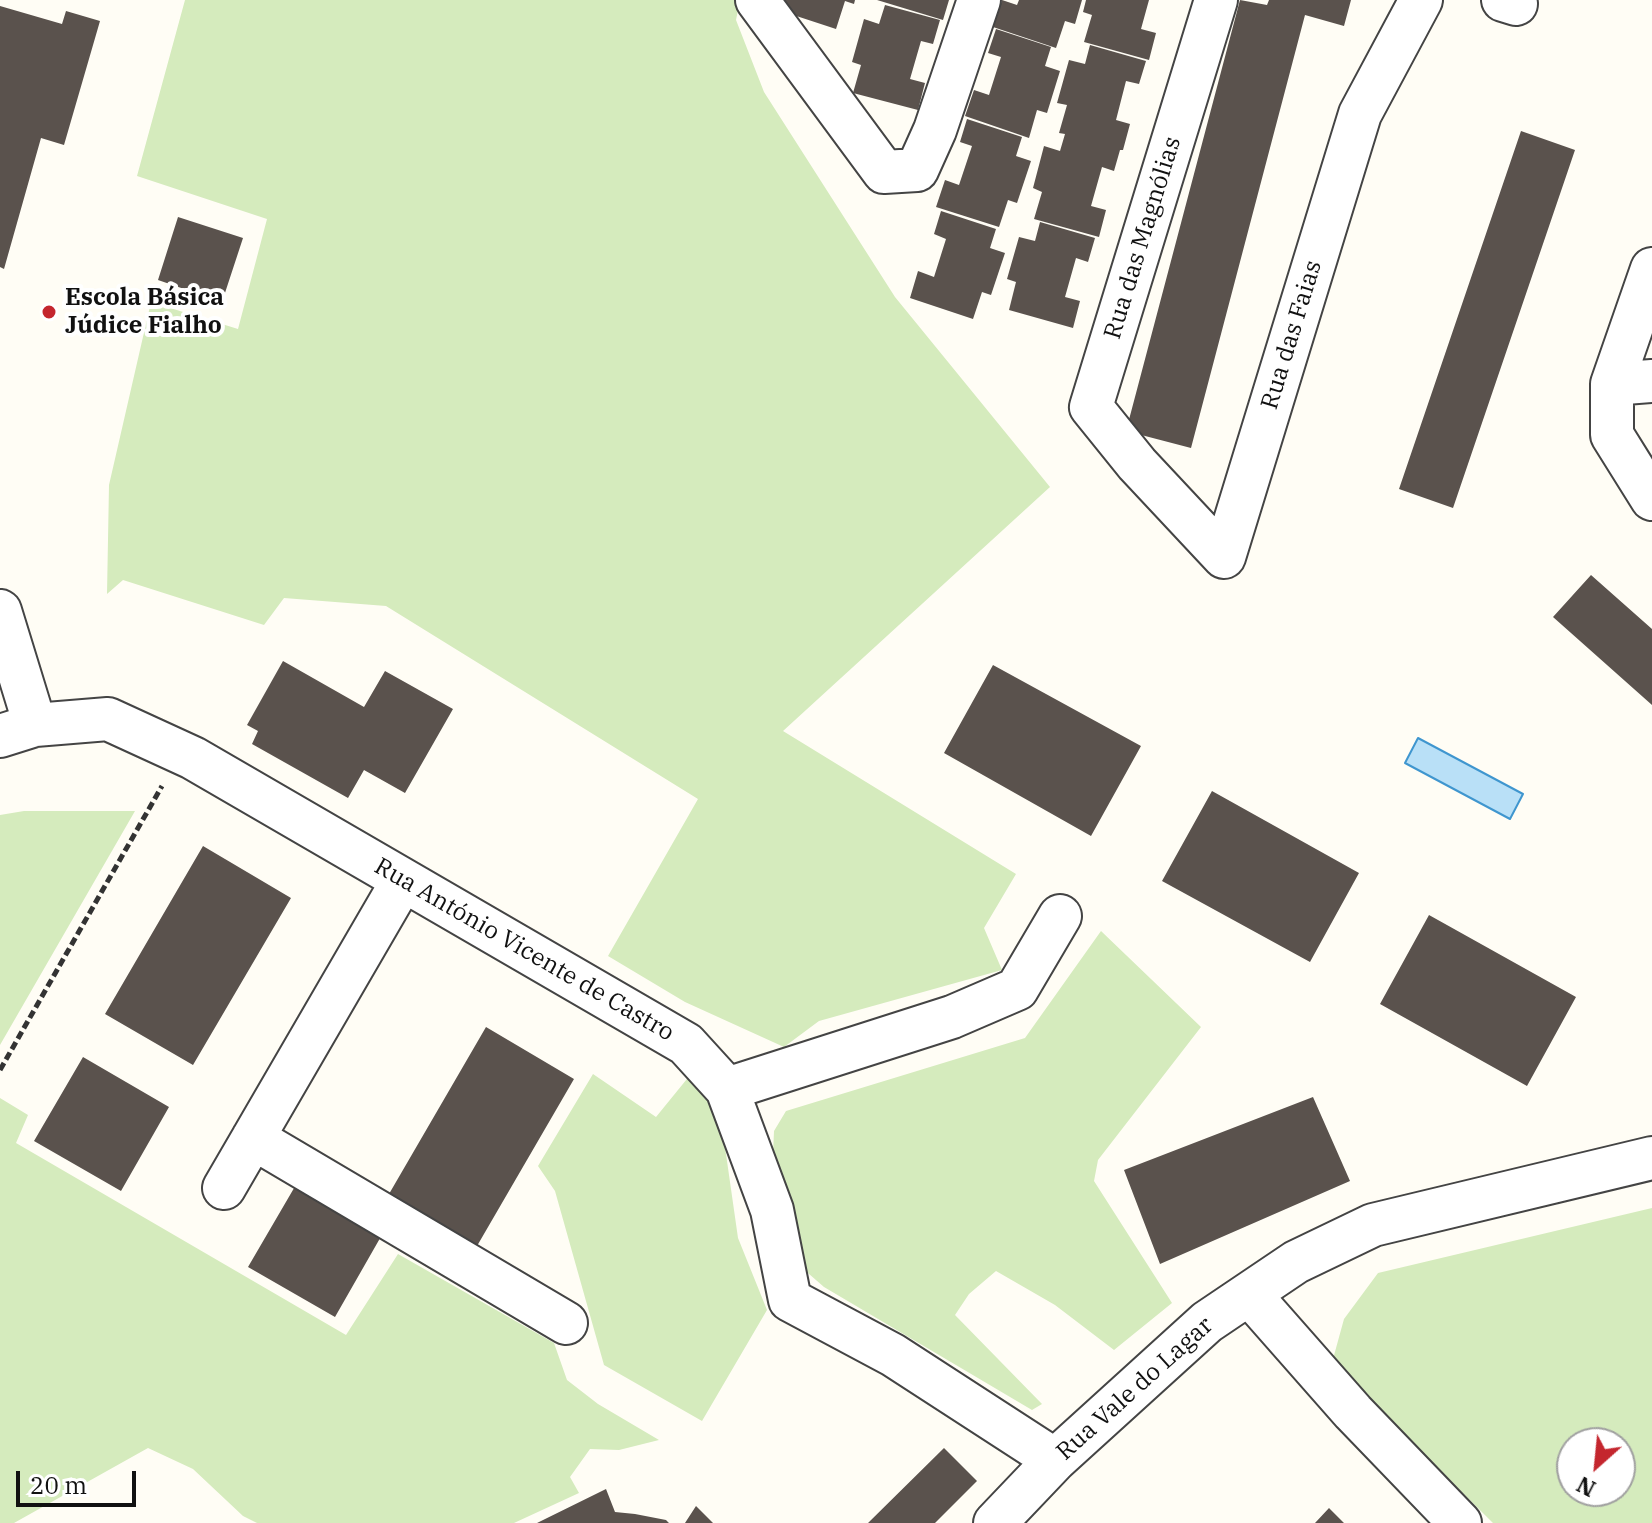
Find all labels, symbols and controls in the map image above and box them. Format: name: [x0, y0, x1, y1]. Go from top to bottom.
street label: Rua das Magnólias: [1099, 133, 1187, 343]
street label: Rua das Faias: [1256, 257, 1328, 413]
place label: Escola Básica Júdice Fialho: [65, 284, 224, 340]
marker: Escola Básica Júdice Fialho: [40, 303, 58, 321]
street label: Rua António Vicente de Castro: [369, 852, 679, 1048]
street label: Rua Vale do Lagar: [1051, 1311, 1219, 1467]
north arrow: [1556, 1427, 1636, 1507]
scale bar: [20, 1455, 140, 1505]
text: 20 m: [30, 1469, 87, 1501]
text: N: [1571, 1470, 1600, 1504]

